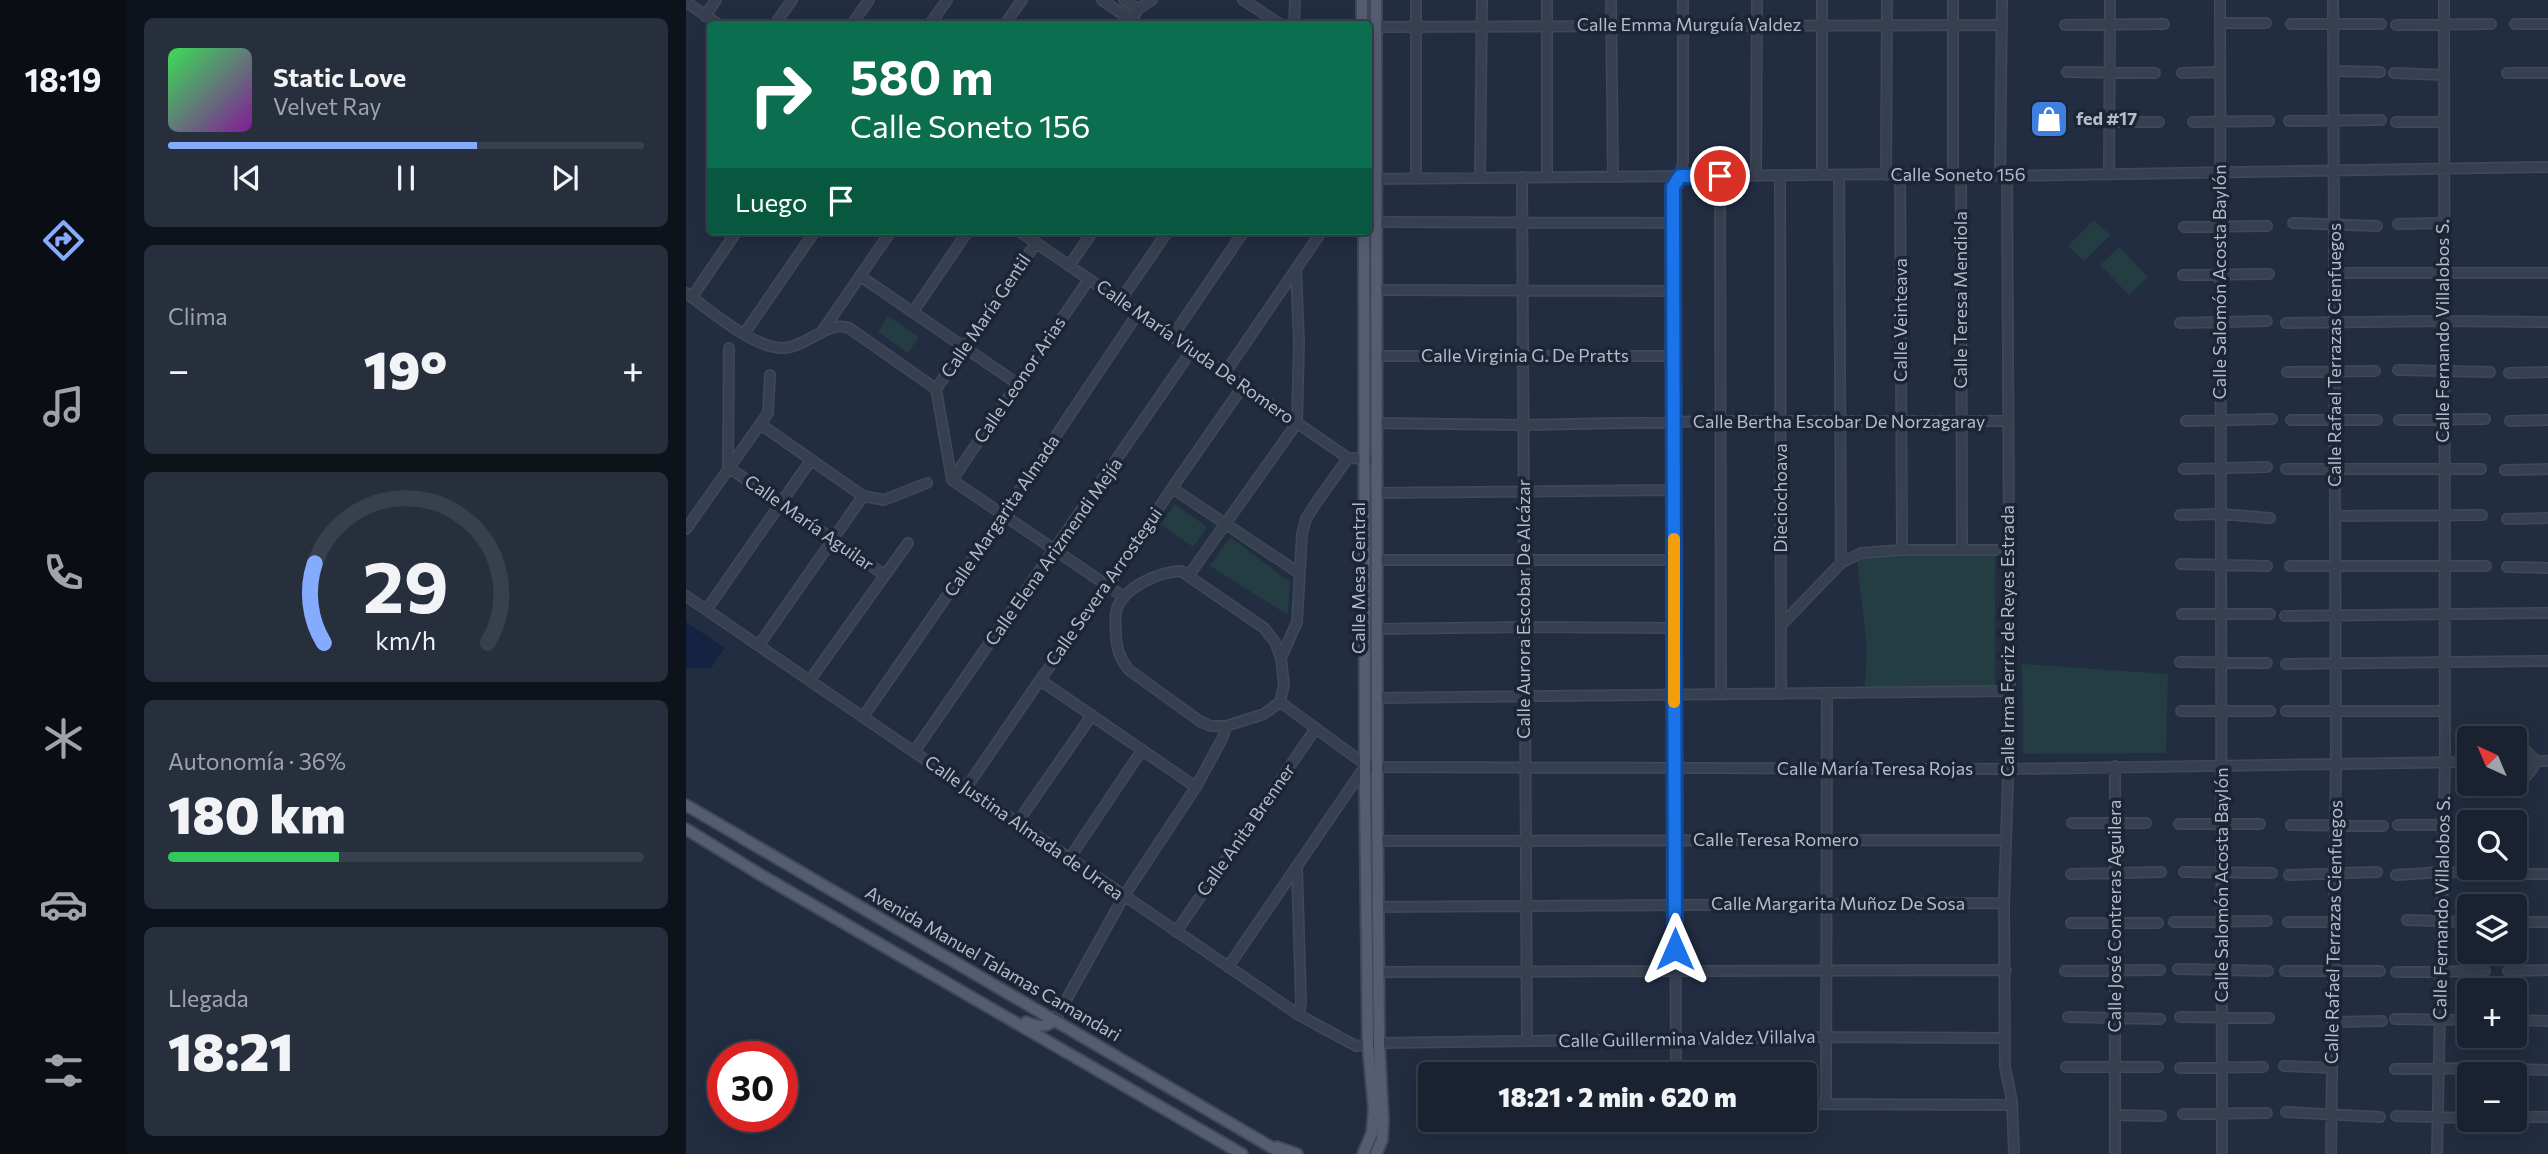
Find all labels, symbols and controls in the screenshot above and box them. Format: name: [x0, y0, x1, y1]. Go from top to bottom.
street label: Calle Emma Murguía Valdez: [1577, 13, 1801, 35]
text: 580 m: [850, 45, 994, 105]
icon: right: [735, 49, 826, 140]
text: 18:19: [25, 59, 101, 99]
text: Static Love: [273, 61, 406, 92]
text: Velvet Ray: [273, 92, 381, 120]
shop icon: fed #17: [2028, 98, 2070, 140]
text: Calle Soneto 156: [850, 105, 1090, 145]
place label: fed #17: [2076, 107, 2137, 129]
pin: [1690, 146, 1750, 206]
icon: arrive: [1701, 157, 1739, 195]
icon: previous: [228, 159, 266, 197]
icon: pause: [387, 159, 425, 197]
icon: next: [546, 159, 584, 197]
street label: Calle Soneto 156: [1890, 163, 2026, 185]
street label: Calle Salomón Acosta Baylón: [2208, 164, 2230, 400]
icon: arrive: [822, 182, 860, 220]
text: Luego: [735, 186, 808, 217]
street label: Calle Teresa Mendiola: [1949, 211, 1971, 389]
icon: directions: [39, 216, 88, 265]
street label: Calle Fernando Villalobos S.: [2431, 219, 2453, 443]
street label: Calle Rafael Terrazas Cienfuegos: [2323, 223, 2345, 487]
street label: Calle María Gentil: [936, 249, 1035, 382]
street label: Calle Veinteava: [1889, 258, 1911, 382]
street label: Calle María Viuda De Romero: [1092, 274, 1299, 428]
text: Clima: [168, 302, 228, 330]
street label: Calle Leonor Arias: [969, 312, 1070, 447]
text: 19°: [364, 336, 447, 400]
street label: Calle Virginia G. De Pratts: [1421, 344, 1629, 366]
text: −: [168, 345, 190, 392]
text: +: [622, 345, 644, 392]
icon: music: [39, 382, 88, 431]
street label: Calle Bertha Escobar De Norzagaray: [1693, 410, 1985, 432]
street label: Calle Margarita Almada: [939, 430, 1064, 601]
street label: Dieciochoava: [1769, 443, 1791, 553]
street label: Calle Elena Arizmendi Mejía: [980, 453, 1126, 650]
street label: Calle María Aguilar: [741, 469, 878, 575]
street label: Calle Aurora Escobar De Alcázar: [1512, 479, 1534, 739]
street label: Calle Mesa Central: [1347, 502, 1369, 654]
street label: Calle Severa Arrostegui: [1040, 503, 1166, 670]
street label: Calle Irma Ferriz de Reyes Estrada: [1996, 505, 2018, 777]
text: 29: [363, 539, 449, 628]
icon: phone: [39, 548, 88, 597]
text: km/h: [376, 625, 436, 655]
icon: climate: [39, 714, 88, 763]
north arrow: [2457, 726, 2527, 796]
map controls: [2457, 726, 2527, 1132]
text: Autonomía · 36%: [168, 747, 346, 775]
street label: Calle Justina Almada de Urrea: [921, 750, 1128, 904]
street label: Calle María Teresa Rojas: [1777, 757, 1973, 779]
street label: Calle Anita Brenner: [1191, 759, 1299, 900]
street label: Calle Salomón Acosta Baylón: [2210, 767, 2232, 1003]
text: 180 km: [168, 781, 346, 845]
street label: Calle Fernando Villalobos S.: [2428, 796, 2454, 1020]
street label: Calle José Contreras Aguilera: [2103, 800, 2125, 1032]
street label: Calle Rafael Terrazas Cienfuegos: [2320, 800, 2346, 1064]
button: search: [2457, 810, 2527, 880]
street label: Calle Teresa Romero: [1693, 828, 1859, 850]
icon: car: [39, 880, 88, 929]
street label: Avenida Manuel Talamas Camandari: [862, 881, 1125, 1046]
street label: Calle Margarita Muñoz De Sosa: [1711, 892, 1965, 914]
button: layers: [2457, 894, 2527, 964]
position arrow: [1638, 912, 1712, 986]
button: +: [2457, 978, 2527, 1048]
text: Llegada: [168, 984, 249, 1012]
text: 18:21: [168, 1018, 294, 1082]
street label: Calle Guillermina Valdez Villalva: [1558, 1025, 1816, 1051]
speed limit sign: 30: [707, 1041, 798, 1132]
icon: filters: [39, 1046, 88, 1095]
button: −: [2457, 1062, 2527, 1132]
text: 18:21 · 2 min · 620 m: [1498, 1081, 1737, 1112]

